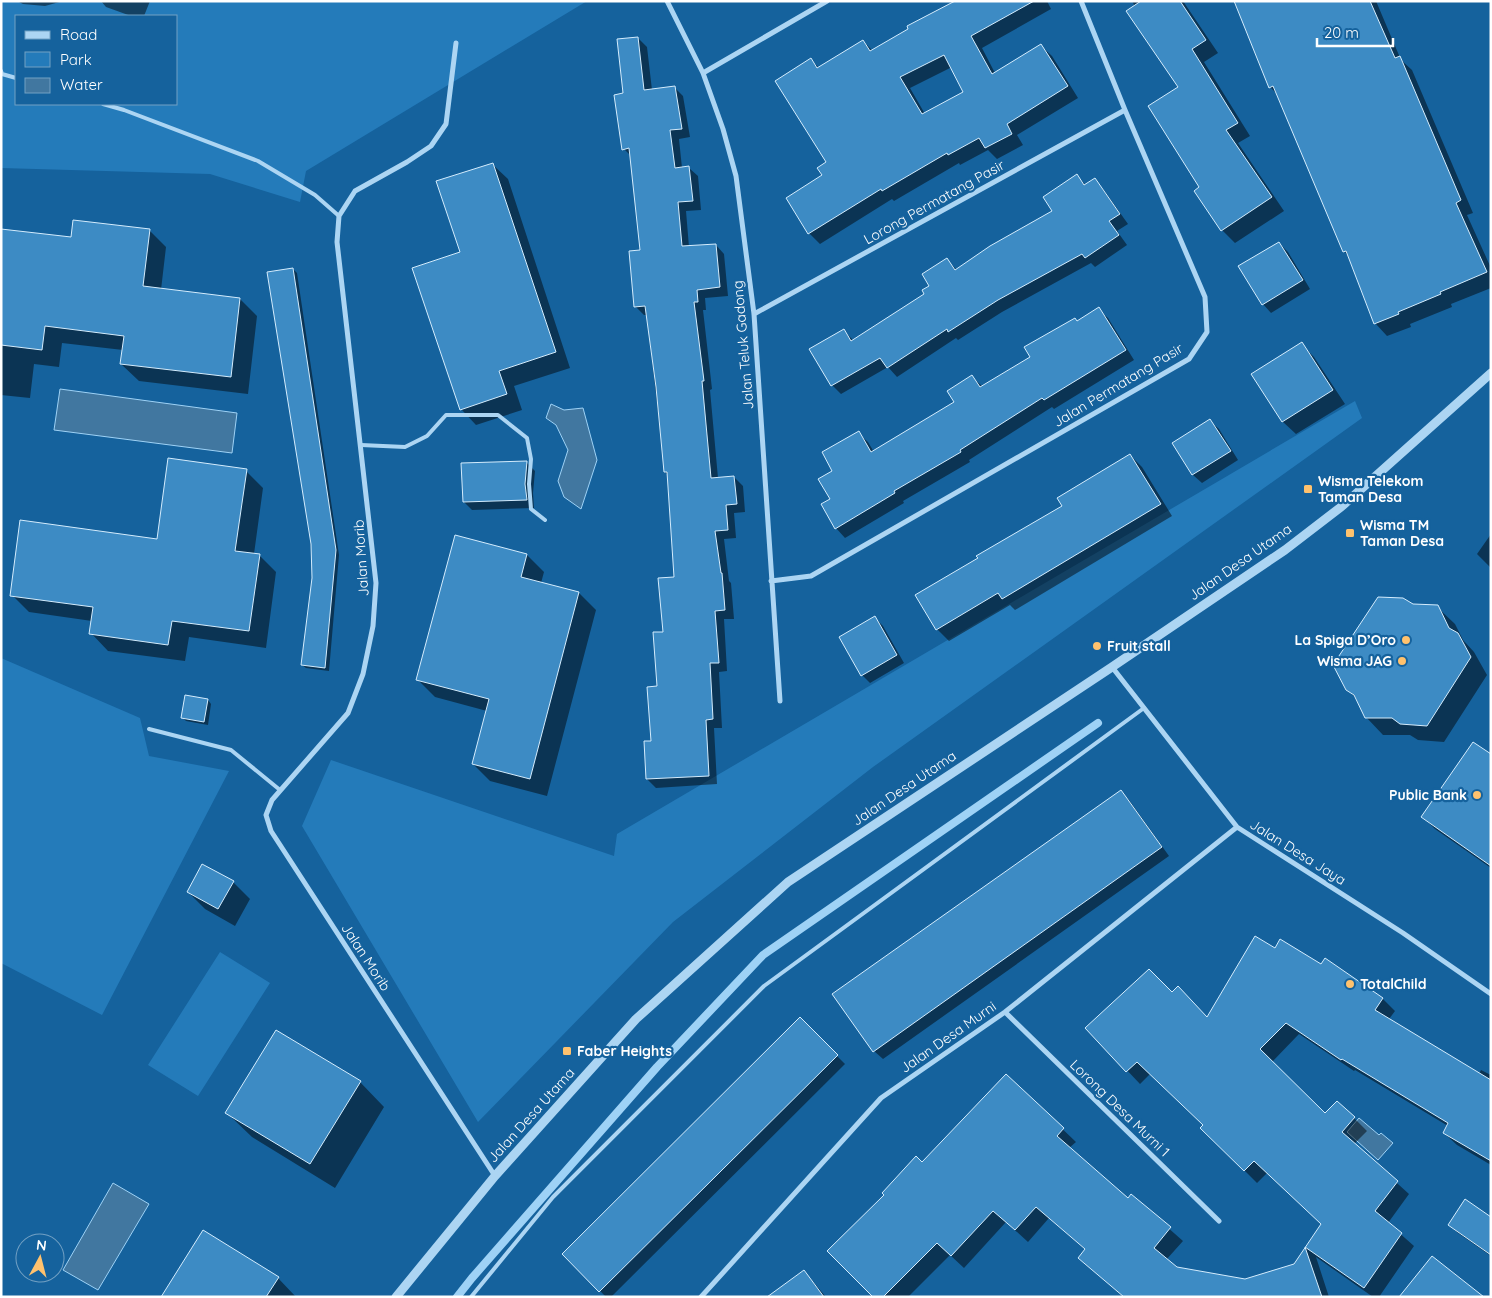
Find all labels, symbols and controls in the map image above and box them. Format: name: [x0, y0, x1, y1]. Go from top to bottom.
legend: [15, 15, 178, 105]
scale bar: [1317, 15, 1393, 47]
text: 20 m: [1324, 23, 1359, 42]
text: Road: [60, 25, 97, 44]
text: Park: [60, 50, 92, 69]
text: Water: [60, 75, 103, 94]
street label: Lorong Permatang Pasir: [860, 155, 1008, 248]
street label: Jalan Teluk Gadong: [728, 280, 758, 410]
street label: Jalan Permatang Pasir: [1050, 339, 1187, 431]
place label: Wisma Telekom Taman Desa: [1318, 472, 1423, 506]
marker: Wisma Telekom Taman Desa: [1302, 483, 1314, 495]
place label: Wisma TM Taman Desa: [1360, 516, 1444, 550]
street label: Jalan Morib: [349, 519, 373, 597]
street label: Jalan Desa Utama: [1185, 520, 1295, 604]
marker: Wisma TM Taman Desa: [1344, 527, 1356, 539]
place label: La Spiga D’Oro: [1294, 631, 1396, 649]
marker: La Spiga D’Oro: [1400, 634, 1412, 646]
place label: Fruit stall: [1107, 637, 1171, 655]
marker: Fruit stall: [1091, 640, 1103, 652]
place label: Wisma JAG: [1317, 652, 1392, 670]
marker: Wisma JAG: [1396, 655, 1408, 667]
street label: Jalan Desa Utama: [849, 747, 959, 829]
place label: Public Bank: [1389, 786, 1467, 804]
marker: Public Bank: [1471, 789, 1483, 801]
street label: Jalan Desa Jaya: [1247, 815, 1349, 889]
street label: Jalan Morib: [337, 920, 395, 994]
place label: TotalChild: [1360, 975, 1427, 993]
marker: TotalChild: [1344, 978, 1356, 990]
street label: Jalan Desa Murni: [896, 997, 1000, 1077]
place label: Faber Heights: [577, 1042, 672, 1060]
marker: Faber Heights: [561, 1045, 573, 1057]
street label: Lorong Desa Murni 1: [1066, 1056, 1174, 1160]
street label: Jalan Desa Utama: [484, 1064, 578, 1166]
north arrow: [15, 1233, 65, 1283]
text: N: [35, 1236, 48, 1255]

